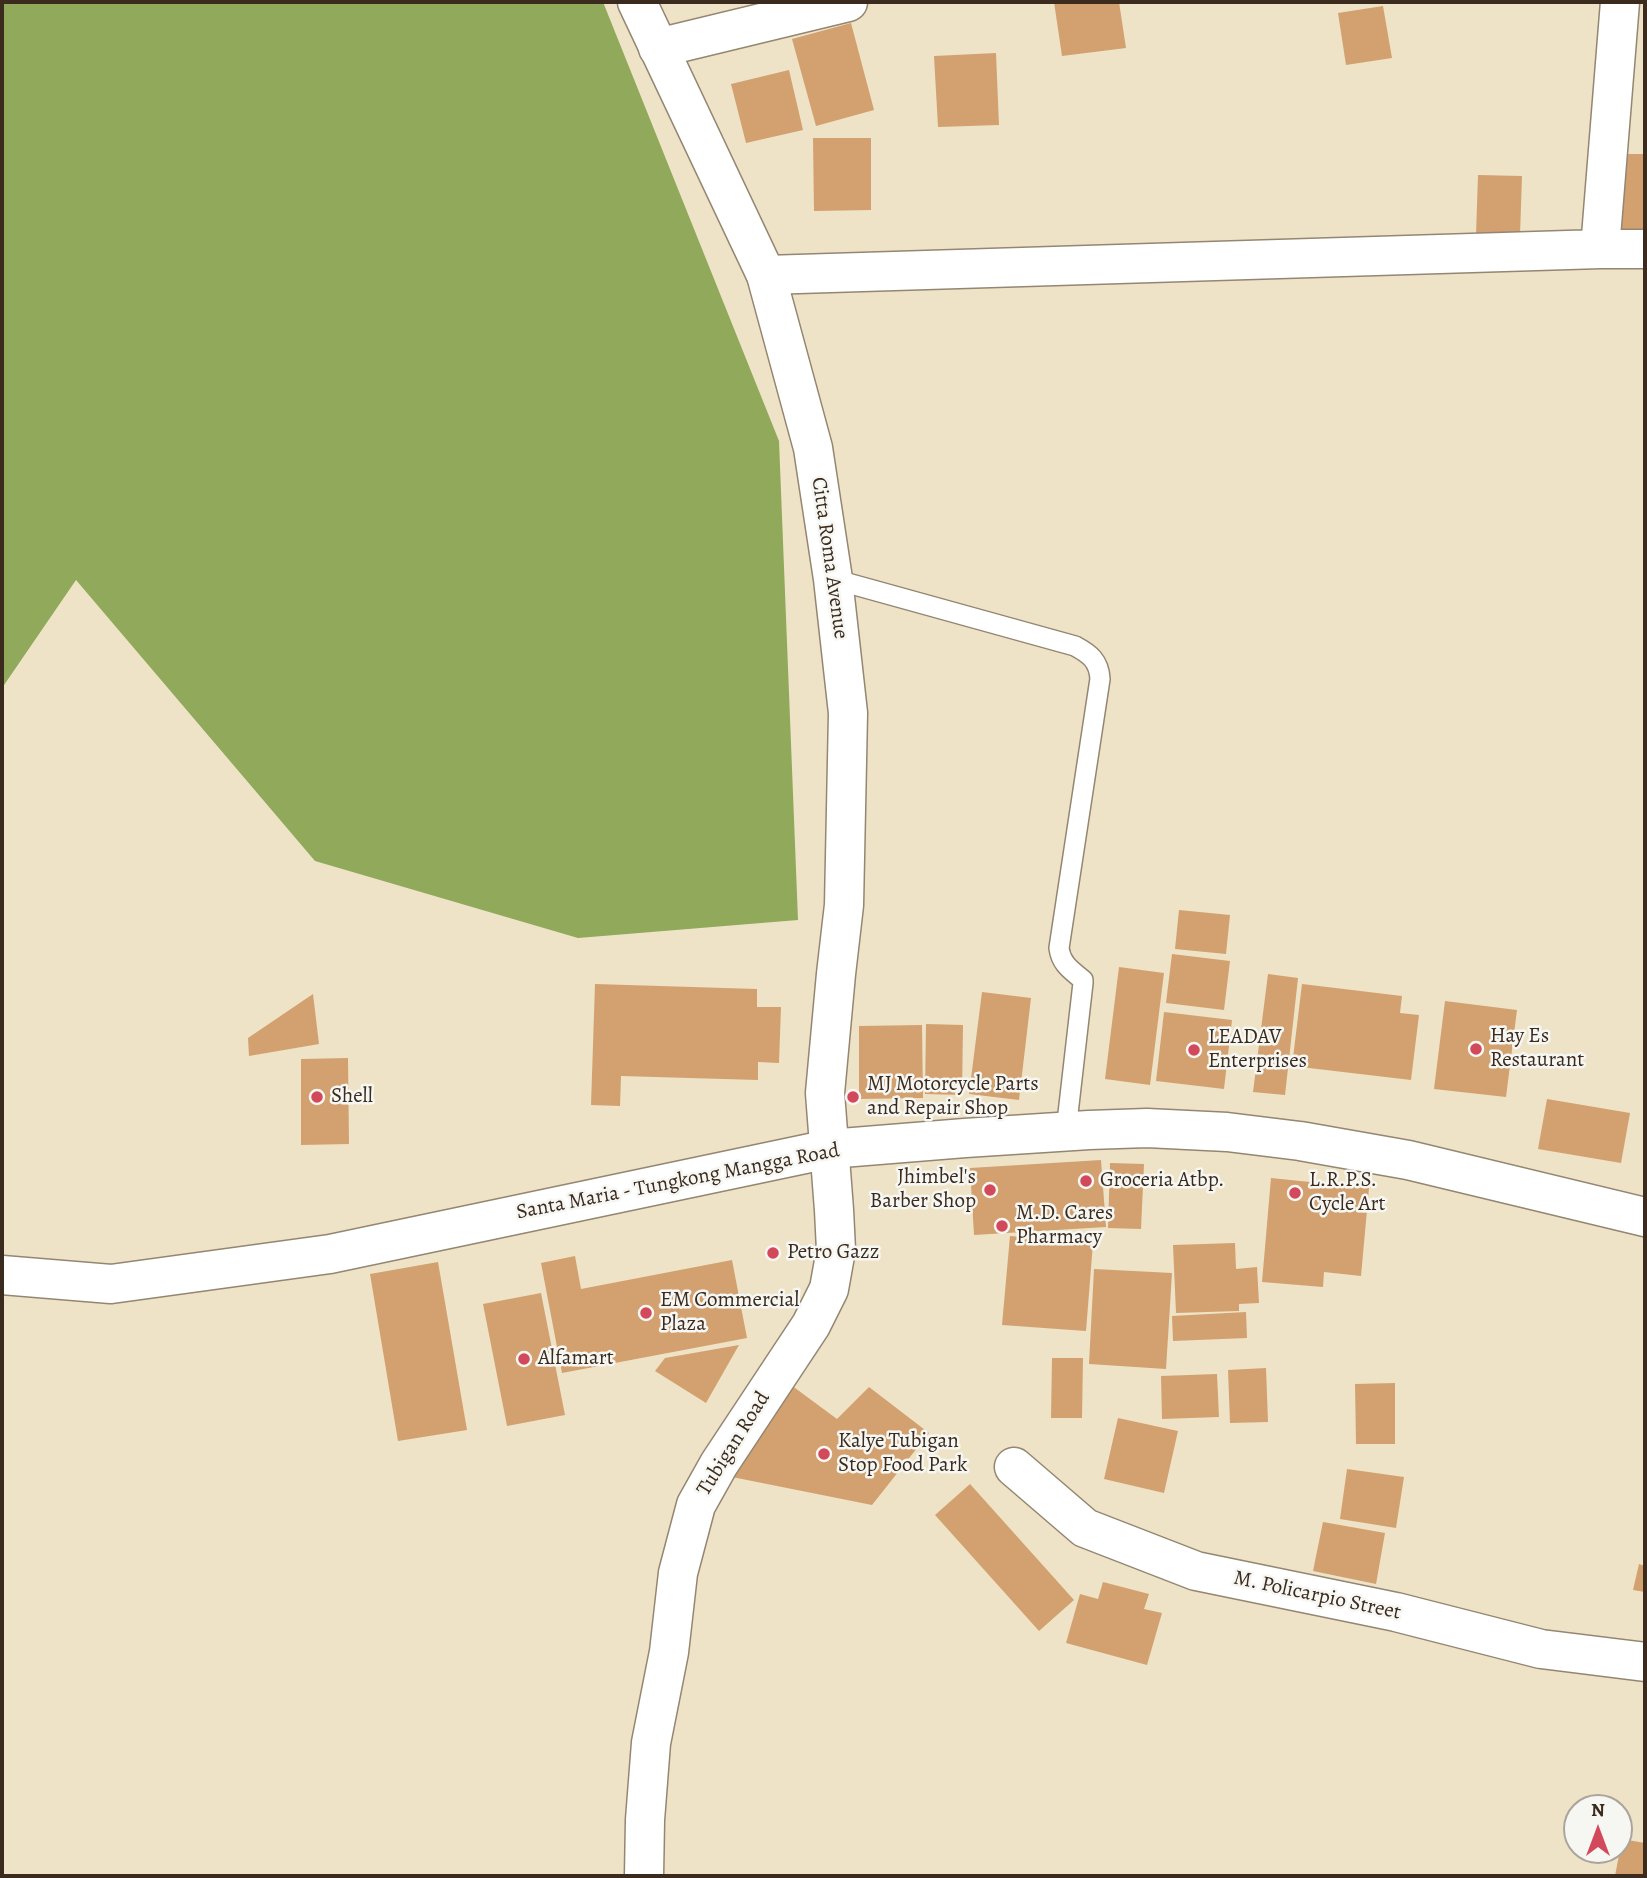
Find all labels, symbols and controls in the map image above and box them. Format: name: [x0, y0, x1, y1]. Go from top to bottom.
street label: Citta Roma Avenue: [805, 476, 853, 640]
place label: Hay Es Restaurant: [1490, 1024, 1584, 1074]
place label: LEADAV Enterprises: [1208, 1025, 1307, 1075]
marker: Hay Es Restaurant: [1468, 1041, 1484, 1057]
marker: LEADAV Enterprises: [1186, 1042, 1202, 1058]
place label: MJ Motorcycle Parts and Repair Shop: [867, 1072, 1039, 1122]
place label: Shell: [331, 1084, 373, 1110]
marker: Shell: [309, 1089, 325, 1105]
marker: MJ Motorcycle Parts and Repair Shop: [845, 1089, 861, 1105]
street label: Santa Maria - Tungkong Mangga Road: [514, 1138, 842, 1226]
place label: Jhimbel's Barber Shop: [870, 1165, 976, 1215]
place label: Groceria Atbp.: [1100, 1168, 1224, 1194]
place label: L.R.P.S. Cycle Art: [1309, 1168, 1385, 1218]
marker: Groceria Atbp.: [1078, 1173, 1094, 1189]
marker: Jhimbel's Barber Shop: [982, 1182, 998, 1198]
marker: L.R.P.S. Cycle Art: [1287, 1185, 1303, 1201]
place label: M.D. Cares Pharmacy: [1016, 1201, 1113, 1251]
marker: M.D. Cares Pharmacy: [994, 1218, 1010, 1234]
place label: Petro Gazz: [787, 1240, 879, 1266]
marker: Petro Gazz: [765, 1245, 781, 1261]
place label: EM Commercial Plaza: [660, 1288, 799, 1338]
marker: EM Commercial Plaza: [638, 1305, 654, 1321]
place label: Alfamart: [538, 1346, 614, 1372]
marker: Alfamart: [516, 1351, 532, 1367]
street label: Tubigan Road: [692, 1387, 776, 1501]
place label: Kalye Tubigan Stop Food Park: [838, 1429, 967, 1479]
marker: Kalye Tubigan Stop Food Park: [816, 1446, 832, 1462]
street label: M. Policarpio Street: [1231, 1566, 1403, 1626]
north arrow: [1563, 1794, 1633, 1864]
text: N: [1591, 1797, 1605, 1823]

